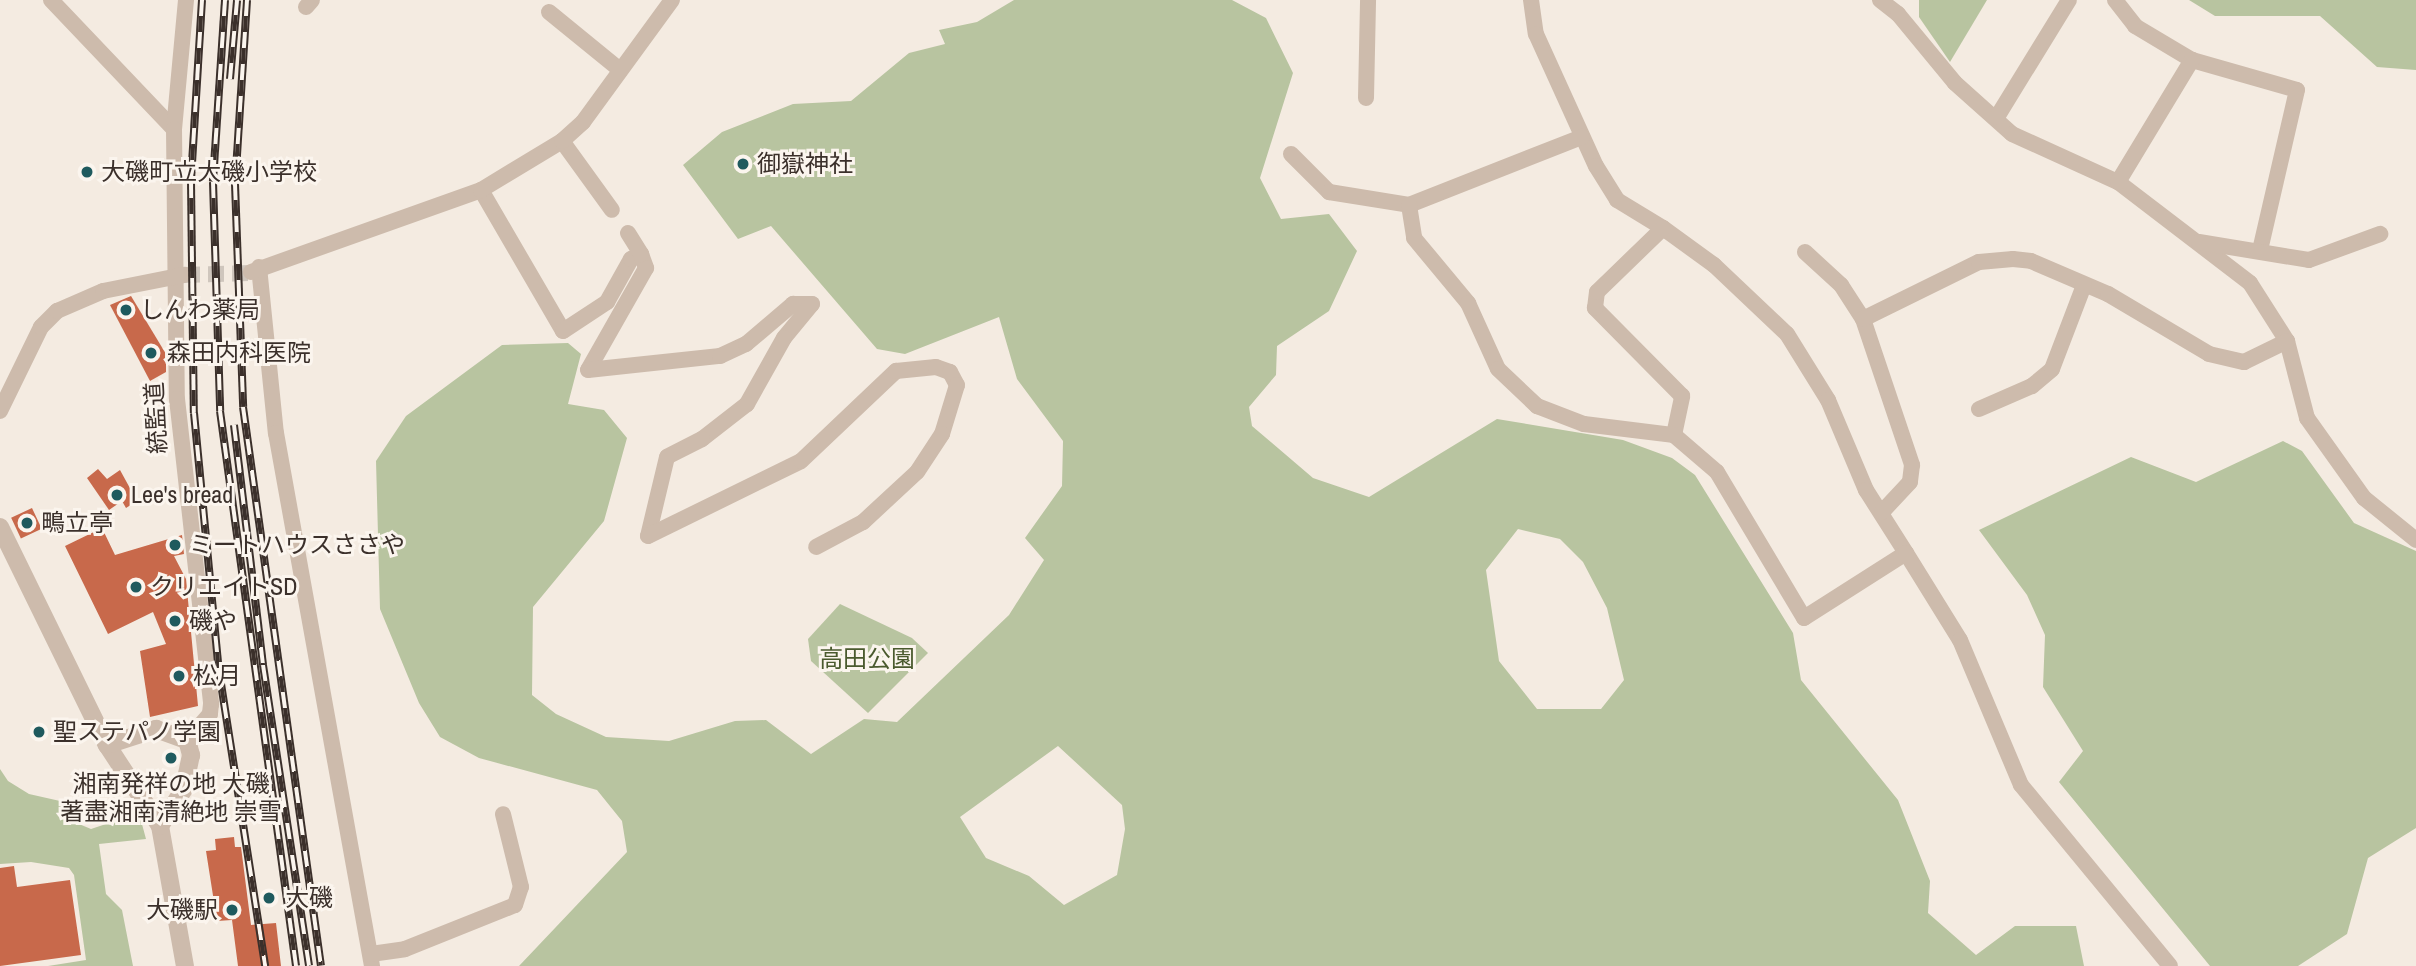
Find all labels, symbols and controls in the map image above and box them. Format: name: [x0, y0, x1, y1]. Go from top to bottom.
place label: 御嶽神社: [757, 150, 853, 178]
marker: 御嶽神社: [735, 156, 751, 172]
place label: 大磯町立大磯小学校: [101, 158, 317, 186]
marker: 大磯町立大磯小学校: [79, 164, 95, 180]
place label: しんわ薬局: [140, 296, 260, 324]
marker: しんわ薬局: [118, 302, 134, 318]
place label: 森田内科医院: [167, 339, 311, 367]
marker: 森田内科医院: [141, 343, 161, 363]
street label: 統監道: [140, 381, 172, 455]
place label: Lee's bread: [131, 481, 233, 509]
marker: Lee's bread: [109, 487, 125, 503]
place label: 鴫立亭: [41, 509, 113, 537]
marker: 鴫立亭: [19, 515, 35, 531]
place label: ミートハウスささや: [189, 531, 405, 559]
marker: ミートハウスささや: [167, 537, 183, 553]
place label: クリエイトSD: [150, 573, 297, 601]
marker: クリエイトSD: [128, 579, 144, 595]
place label: 磯や: [189, 607, 237, 635]
marker: 磯や: [167, 613, 183, 629]
park label: 高田公園: [819, 645, 915, 673]
place label: 松月: [193, 662, 241, 690]
marker: 松月: [171, 668, 187, 684]
place label: 聖ステパノ学園: [53, 718, 221, 746]
marker: 聖ステパノ学園: [31, 724, 47, 740]
marker: 湘南発祥の地 大磯 著盡湘南清絶地 崇雪: [163, 750, 179, 766]
place label: 湘南発祥の地 大磯 著盡湘南清絶地 崇雪: [60, 770, 282, 826]
place label: 大磯: [285, 884, 333, 912]
marker: 大磯: [259, 888, 279, 908]
place label: 大磯駅: [146, 896, 218, 924]
marker: 大磯駅: [224, 902, 240, 918]

